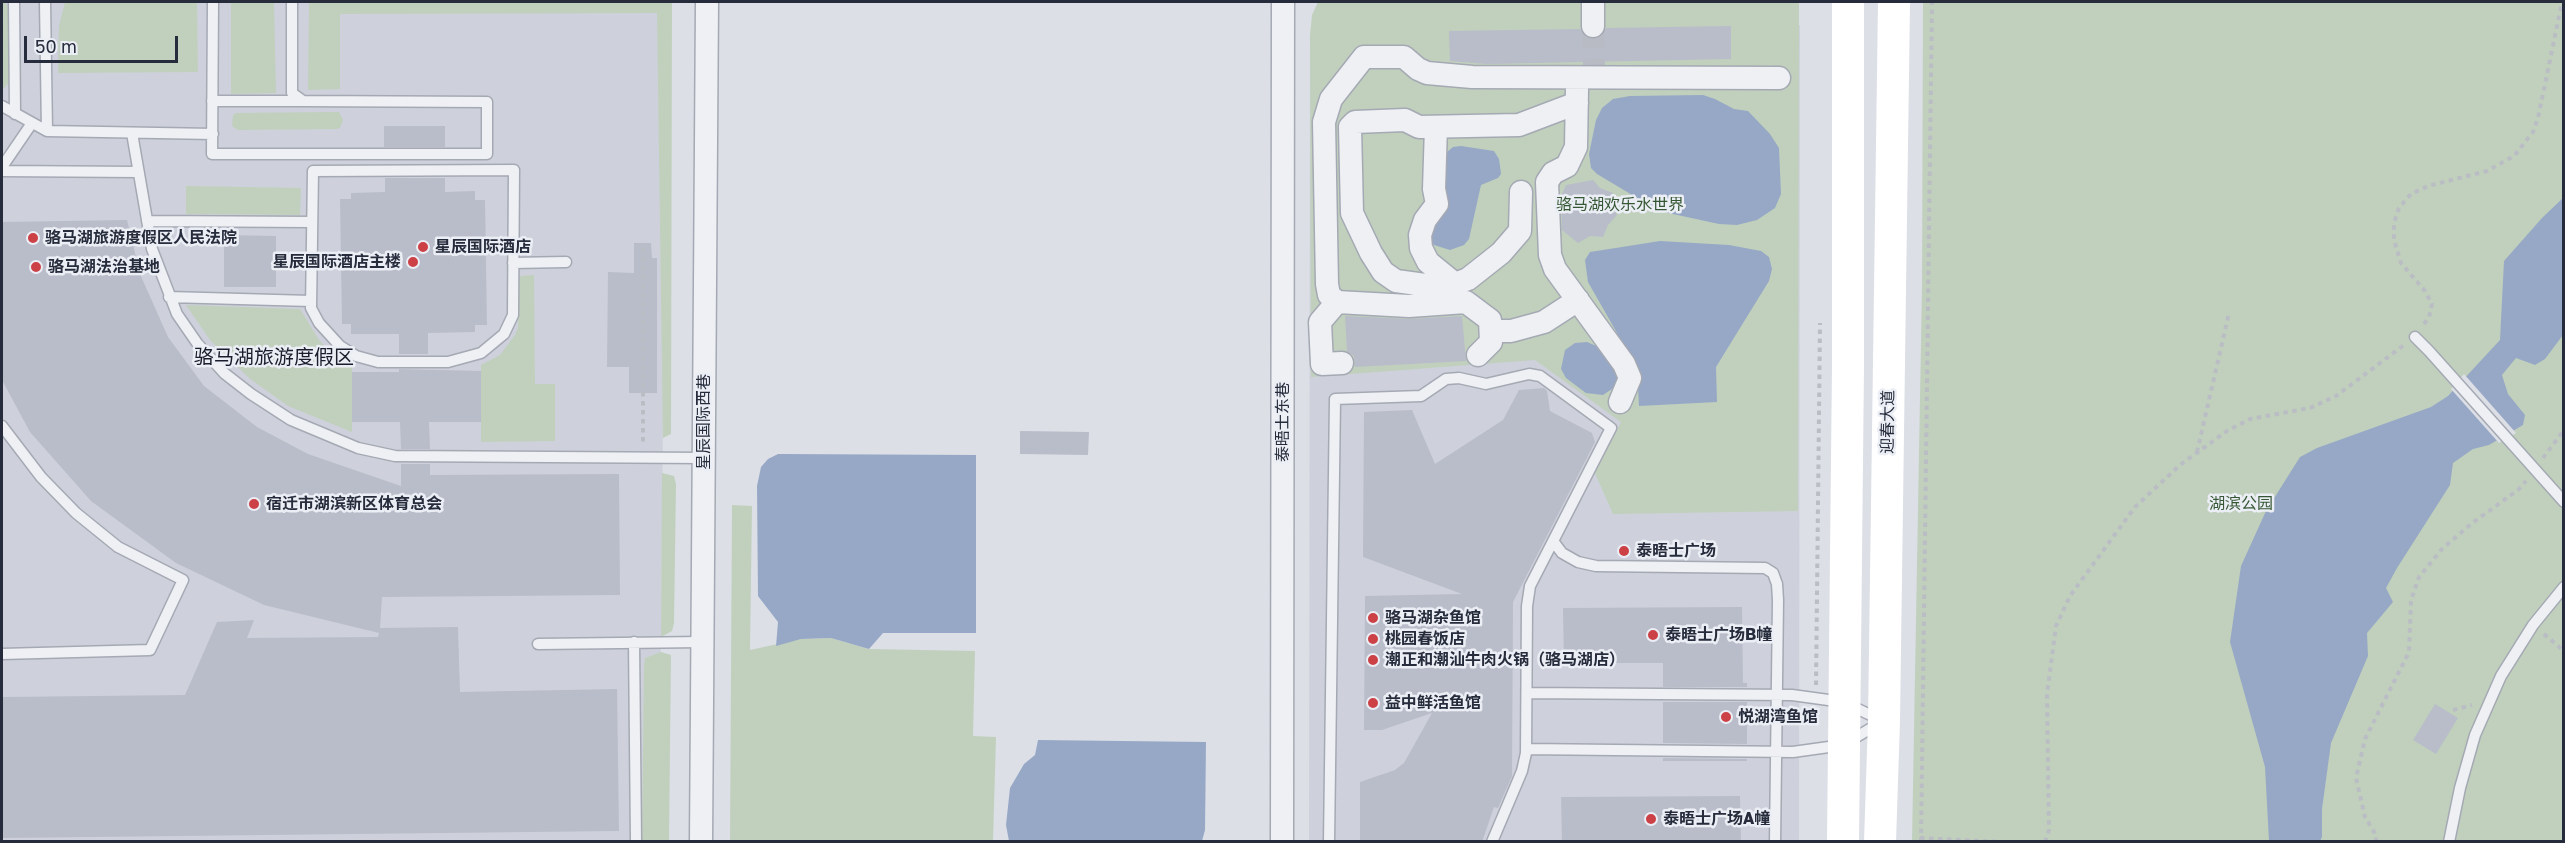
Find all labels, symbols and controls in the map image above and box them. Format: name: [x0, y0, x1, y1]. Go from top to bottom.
scale bar: [27, 24, 182, 62]
text: 50 m: [35, 35, 77, 57]
park label: 骆马湖欢乐水世界: [1556, 195, 1684, 215]
place label: 骆马湖旅游度假区人民法院: [45, 228, 237, 248]
marker: 骆马湖旅游度假区人民法院: [26, 231, 40, 245]
place label: 星辰国际酒店: [435, 237, 531, 257]
marker: 星辰国际酒店: [416, 240, 430, 254]
place label: 星辰国际酒店主楼: [273, 252, 401, 272]
marker: 星辰国际酒店主楼: [406, 255, 420, 269]
place label: 骆马湖法治基地: [48, 257, 160, 277]
marker: 骆马湖法治基地: [29, 260, 43, 274]
district label: 骆马湖旅游度假区: [194, 346, 354, 370]
street label: 星辰国际西巷: [694, 374, 714, 470]
street label: 泰晤士东巷: [1273, 382, 1293, 462]
street label: 迎春大道: [1878, 390, 1898, 454]
place label: 宿迁市湖滨新区体育总会: [266, 494, 442, 514]
park label: 湖滨公园: [2209, 494, 2273, 514]
marker: 宿迁市湖滨新区体育总会: [247, 497, 261, 511]
place label: 泰晤士广场: [1636, 541, 1716, 561]
marker: 泰晤士广场: [1617, 544, 1631, 558]
place label: 骆马湖杂鱼馆: [1385, 608, 1481, 628]
marker: 骆马湖杂鱼馆: [1366, 611, 1380, 625]
place label: 泰晤士广场B幢: [1665, 625, 1772, 645]
marker: 泰晤士广场B幢: [1646, 628, 1660, 642]
place label: 桃园春饭店: [1385, 629, 1465, 649]
marker: 桃园春饭店: [1366, 632, 1380, 646]
place label: 潮正和潮汕牛肉火锅（骆马湖店）: [1385, 650, 1625, 670]
marker: 潮正和潮汕牛肉火锅（骆马湖店）: [1366, 653, 1380, 667]
place label: 益中鲜活鱼馆: [1385, 693, 1481, 713]
marker: 益中鲜活鱼馆: [1366, 696, 1380, 710]
place label: 悦湖湾鱼馆: [1738, 707, 1818, 727]
marker: 悦湖湾鱼馆: [1719, 710, 1733, 724]
place label: 泰晤士广场A幢: [1663, 809, 1770, 829]
marker: 泰晤士广场A幢: [1644, 812, 1658, 826]

